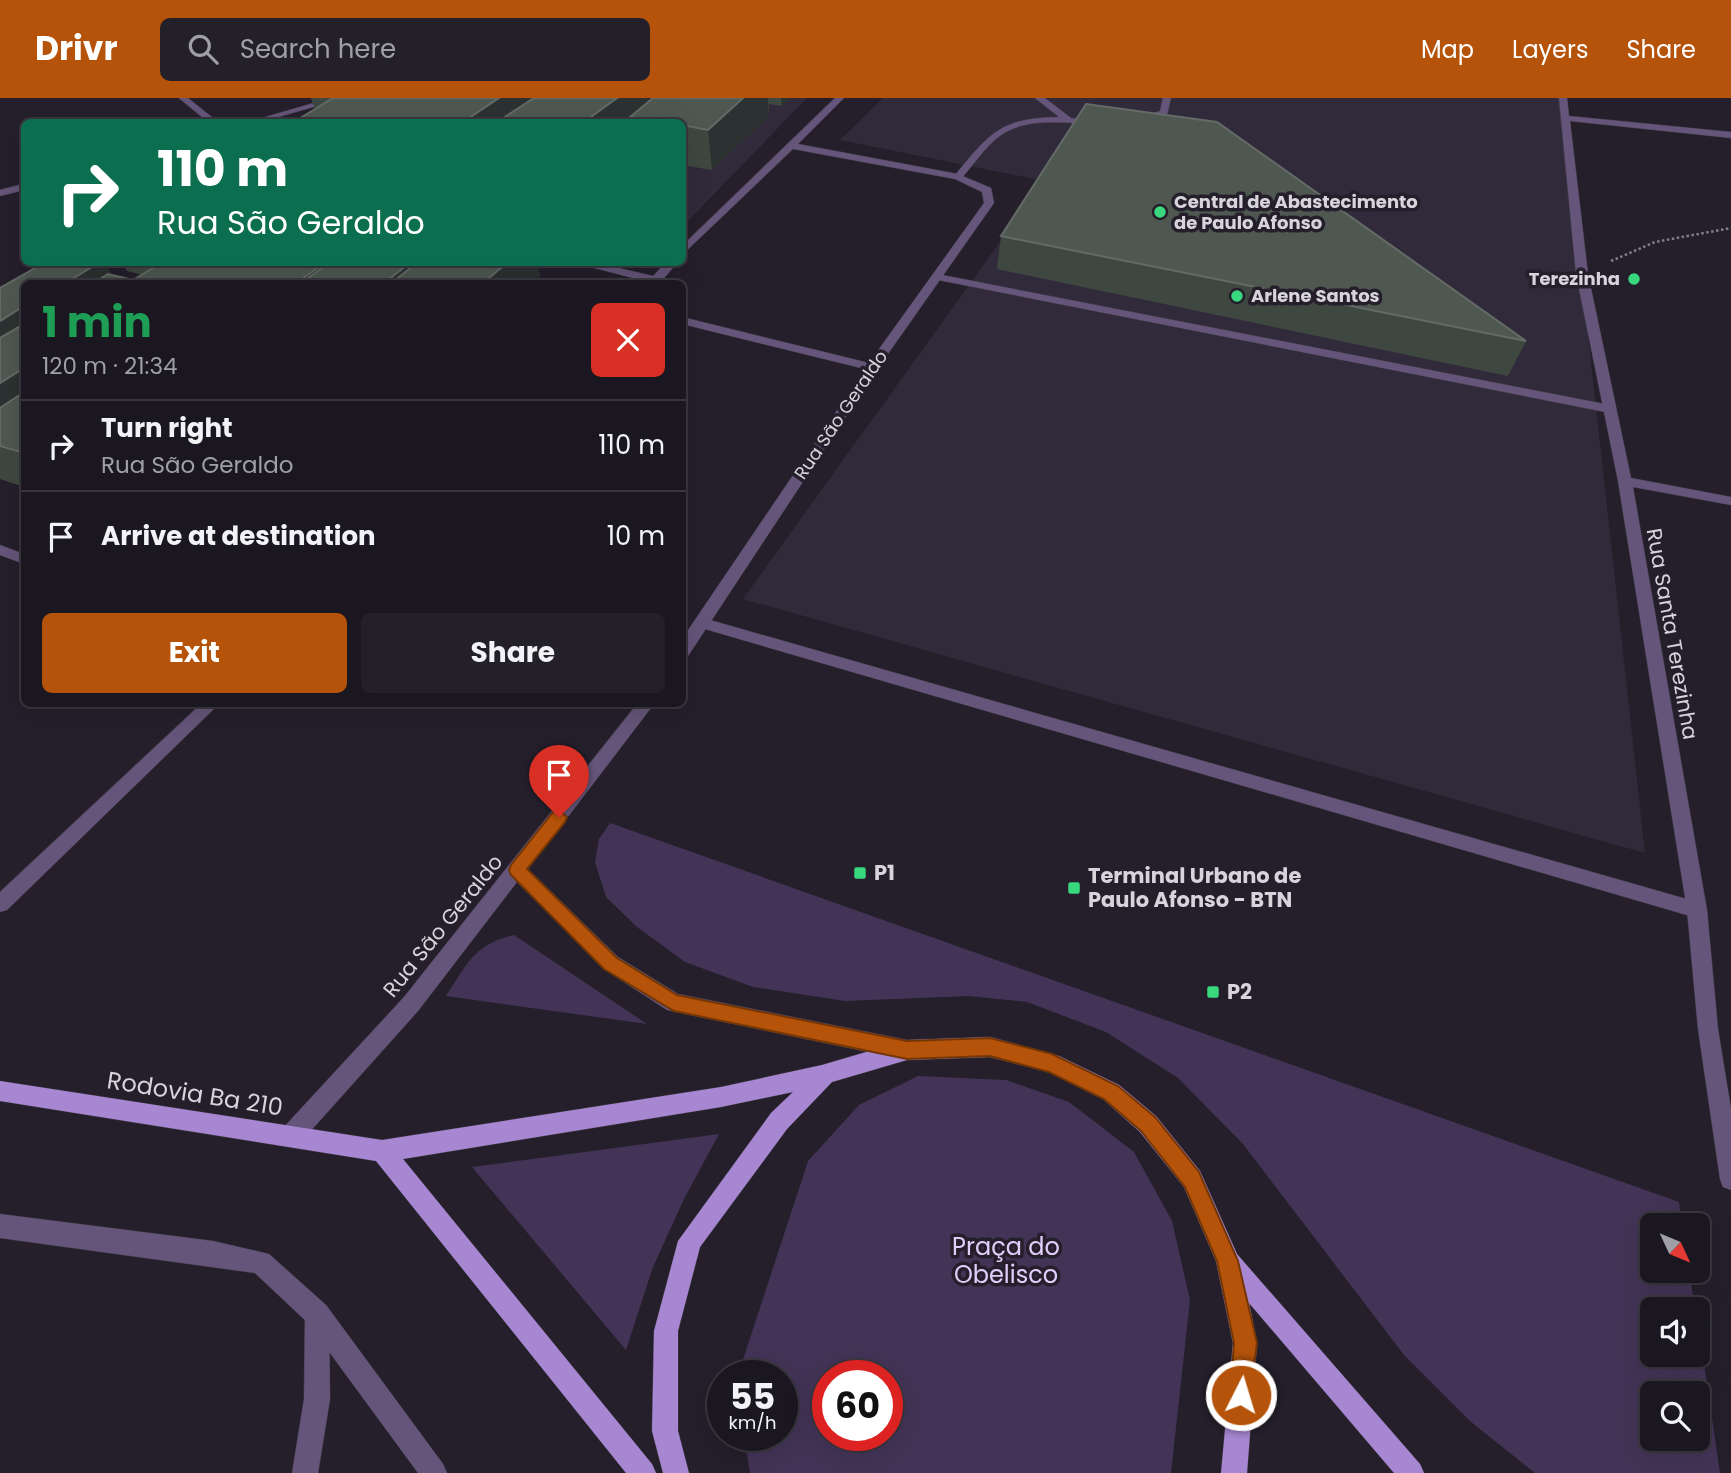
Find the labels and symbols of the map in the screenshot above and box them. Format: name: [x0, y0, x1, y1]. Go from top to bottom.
place label: Central de Abastecimento de Paulo Afonso: [1174, 189, 1418, 235]
marker: Central de Abastecimento de Paulo Afonso: [1152, 204, 1168, 220]
place label: Terezinha: [1529, 266, 1620, 291]
marker: Terezinha: [1626, 271, 1642, 287]
place label: Arlene Santos: [1251, 283, 1380, 308]
marker: Arlene Santos: [1229, 288, 1245, 304]
street label: Rua São Geraldo: [788, 345, 893, 484]
street label: Rua Santa Terezinha: [1640, 526, 1705, 742]
pin: [529, 745, 589, 817]
street label: Rua São Geraldo: [376, 848, 509, 1003]
place label: P1: [874, 858, 895, 887]
place label: Terminal Urbano de Paulo Afonso - BTN: [1088, 861, 1301, 914]
marker: P1: [852, 865, 868, 881]
marker: Terminal Urbano de Paulo Afonso - BTN: [1066, 880, 1082, 896]
place label: P2: [1227, 977, 1252, 1006]
marker: P2: [1205, 984, 1221, 1000]
street label: Rodovia Ba 210: [105, 1063, 285, 1124]
north arrow: [1640, 1213, 1710, 1283]
park label: Praça do Obelisco: [952, 1230, 1060, 1291]
position arrow: [1204, 1358, 1278, 1432]
speed limit sign: 60: [812, 1360, 903, 1451]

